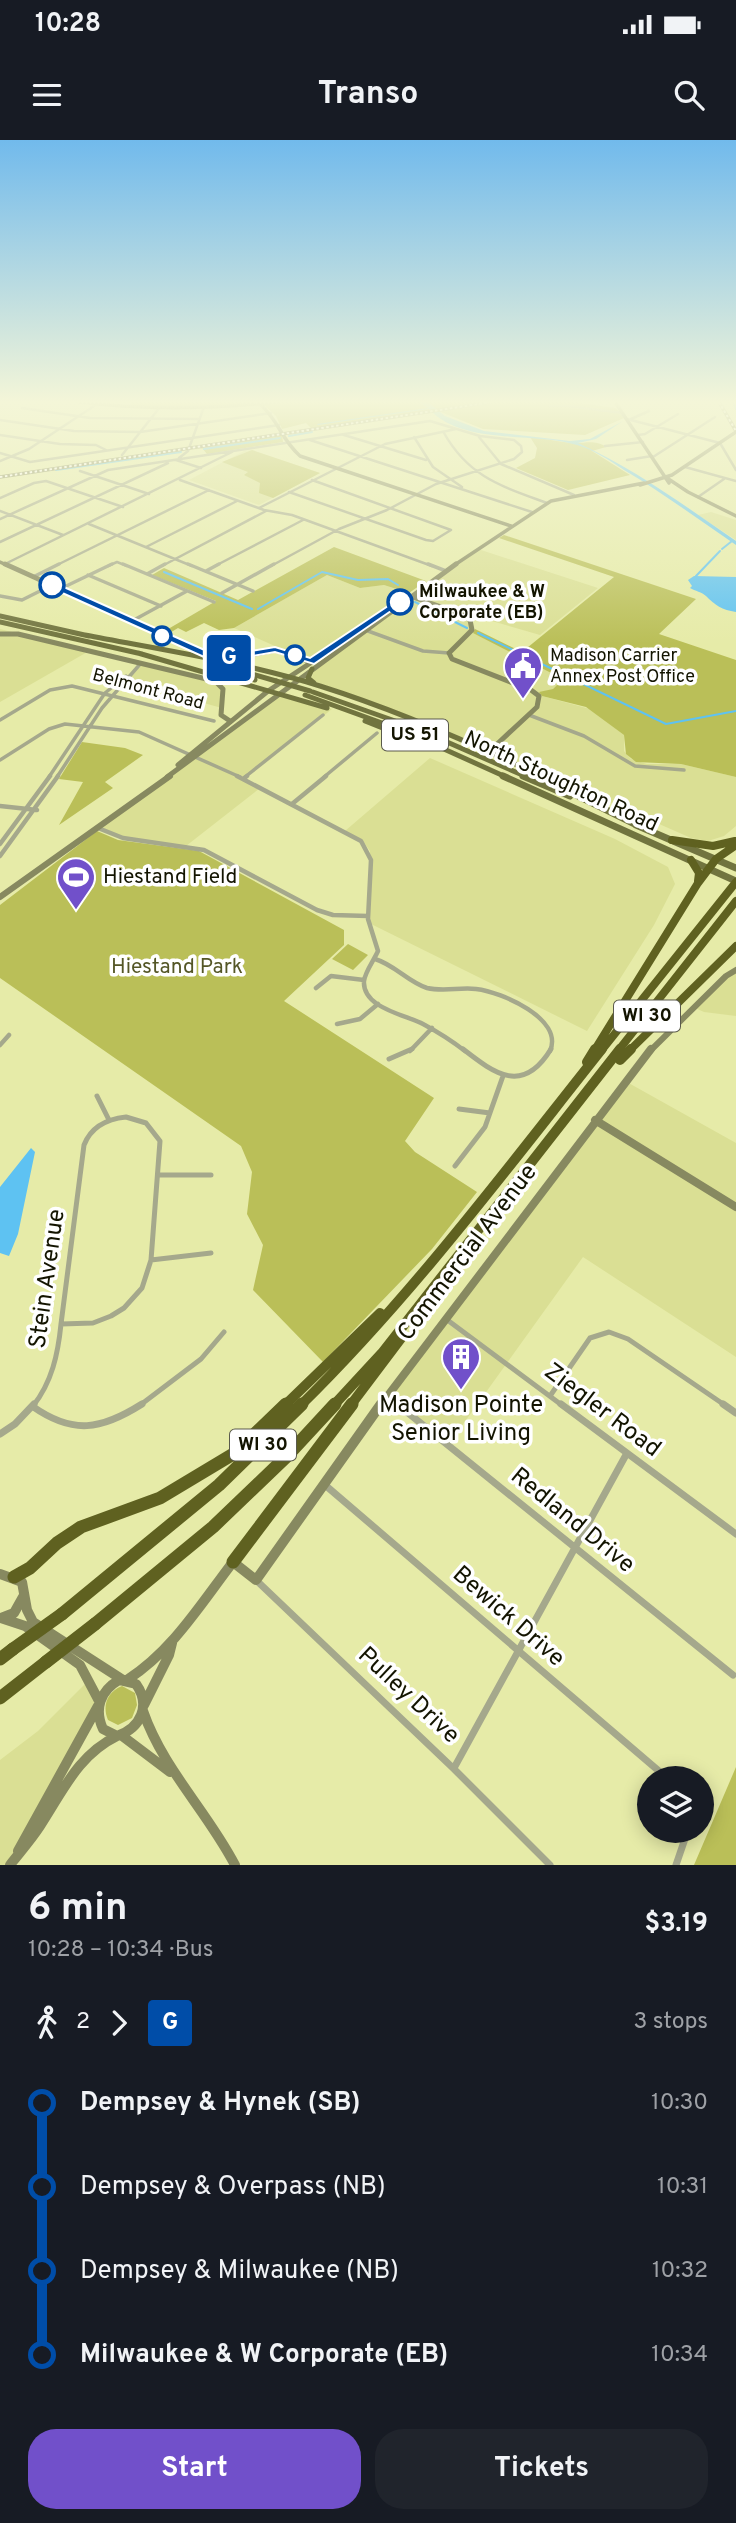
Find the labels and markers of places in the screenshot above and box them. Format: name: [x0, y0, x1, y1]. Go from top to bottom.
unlabelled marker: [39, 572, 65, 598]
place label: Milwaukee & W Corporate (EB): [419, 581, 545, 625]
marker: Milwaukee & W Corporate (EB): [387, 589, 413, 615]
unlabelled marker: [152, 626, 172, 646]
unlabelled marker: [285, 645, 305, 665]
public building icon: Madison Carrier Annex Post Office: [502, 645, 544, 700]
place label: Madison Carrier Annex Post Office: [550, 645, 695, 689]
sports icon: Hiestand Field: [55, 856, 97, 911]
place label: Hiestand Field: [103, 864, 237, 891]
building icon: Madison Pointe Senior Living: [440, 1336, 482, 1391]
place label: Madison Pointe Senior Living: [379, 1391, 543, 1449]

